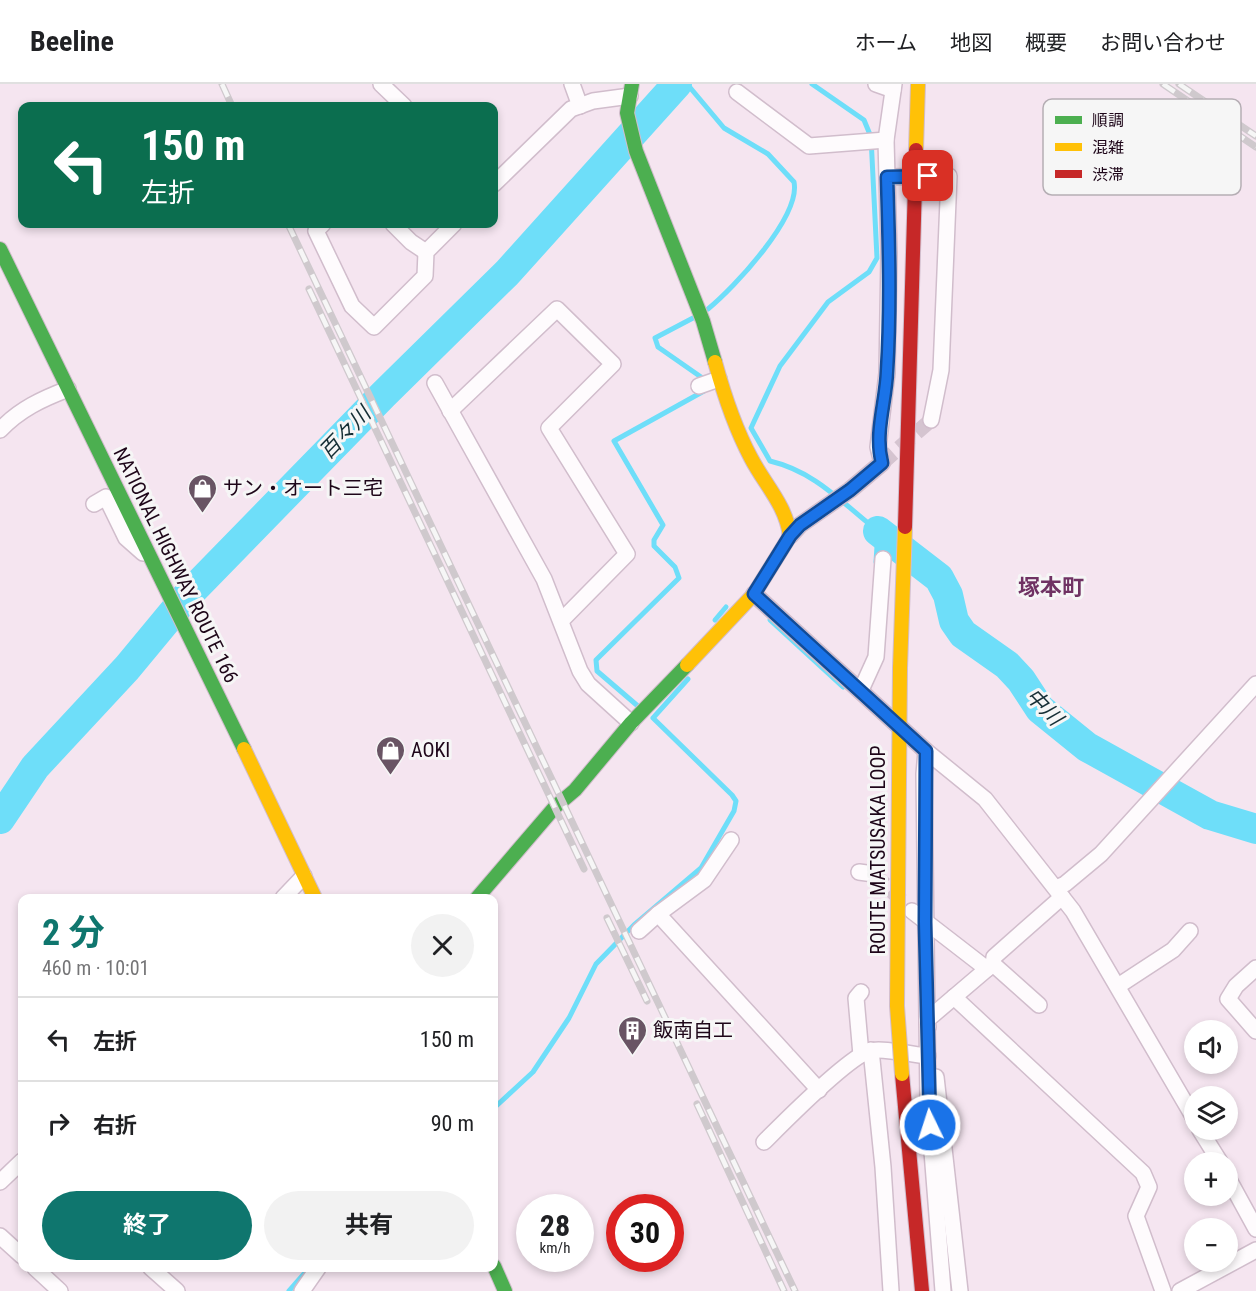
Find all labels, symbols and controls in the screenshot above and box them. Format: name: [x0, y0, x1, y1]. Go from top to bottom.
text: Beeline: [30, 25, 114, 58]
text: ホーム: [855, 31, 917, 55]
text: 地図: [950, 31, 992, 55]
text: 概要: [1025, 31, 1067, 55]
text: お問い合わせ: [1100, 31, 1226, 55]
legend: [1043, 99, 1241, 195]
text: 順調: [1092, 111, 1124, 130]
text: 150 m: [141, 121, 246, 170]
icon: left: [42, 126, 120, 204]
text: 混雑: [1092, 138, 1124, 157]
pin: [902, 150, 953, 201]
icon: arrive: [911, 159, 944, 192]
text: 渋滞: [1092, 165, 1124, 184]
text: 左折: [141, 177, 195, 209]
water label: 百々川: [314, 401, 377, 464]
street label: NATIONAL HIGHWAY ROUTE 166: [108, 443, 244, 687]
shop icon: サン・オート三宅: [186, 472, 218, 514]
place label: サン・オート三宅: [223, 476, 383, 500]
district label: 塚本町: [1018, 575, 1084, 600]
water label: 中川: [1021, 684, 1069, 732]
shop icon: AOKI: [374, 734, 406, 776]
place label: AOKI: [411, 738, 450, 762]
street label: ROUTE MATSUSAKA LOOP: [866, 745, 890, 955]
text: 2 分: [42, 912, 105, 954]
button: close: [411, 914, 474, 977]
text: 460 m · 10:01: [42, 956, 149, 980]
building icon: 飯南自工: [616, 1014, 648, 1056]
place label: 飯南自工: [653, 1018, 733, 1042]
map controls: [1184, 1020, 1238, 1272]
button: sound: [1184, 1020, 1238, 1074]
icon: left: [42, 1023, 75, 1056]
text: 150 m: [420, 1027, 474, 1052]
text: 左折: [93, 1029, 137, 1054]
button: layers: [1184, 1086, 1238, 1140]
position arrow: [898, 1093, 962, 1157]
icon: right: [42, 1107, 75, 1140]
text: 90 m: [431, 1111, 474, 1136]
text: 右折: [93, 1113, 137, 1138]
button: +: [1184, 1152, 1238, 1206]
button: 終了: [42, 1191, 252, 1260]
button: 共有: [264, 1191, 474, 1260]
speed limit sign: 30: [606, 1194, 684, 1272]
text: 28: [540, 1208, 570, 1243]
button: −: [1184, 1218, 1238, 1272]
text: km/h: [540, 1239, 570, 1257]

